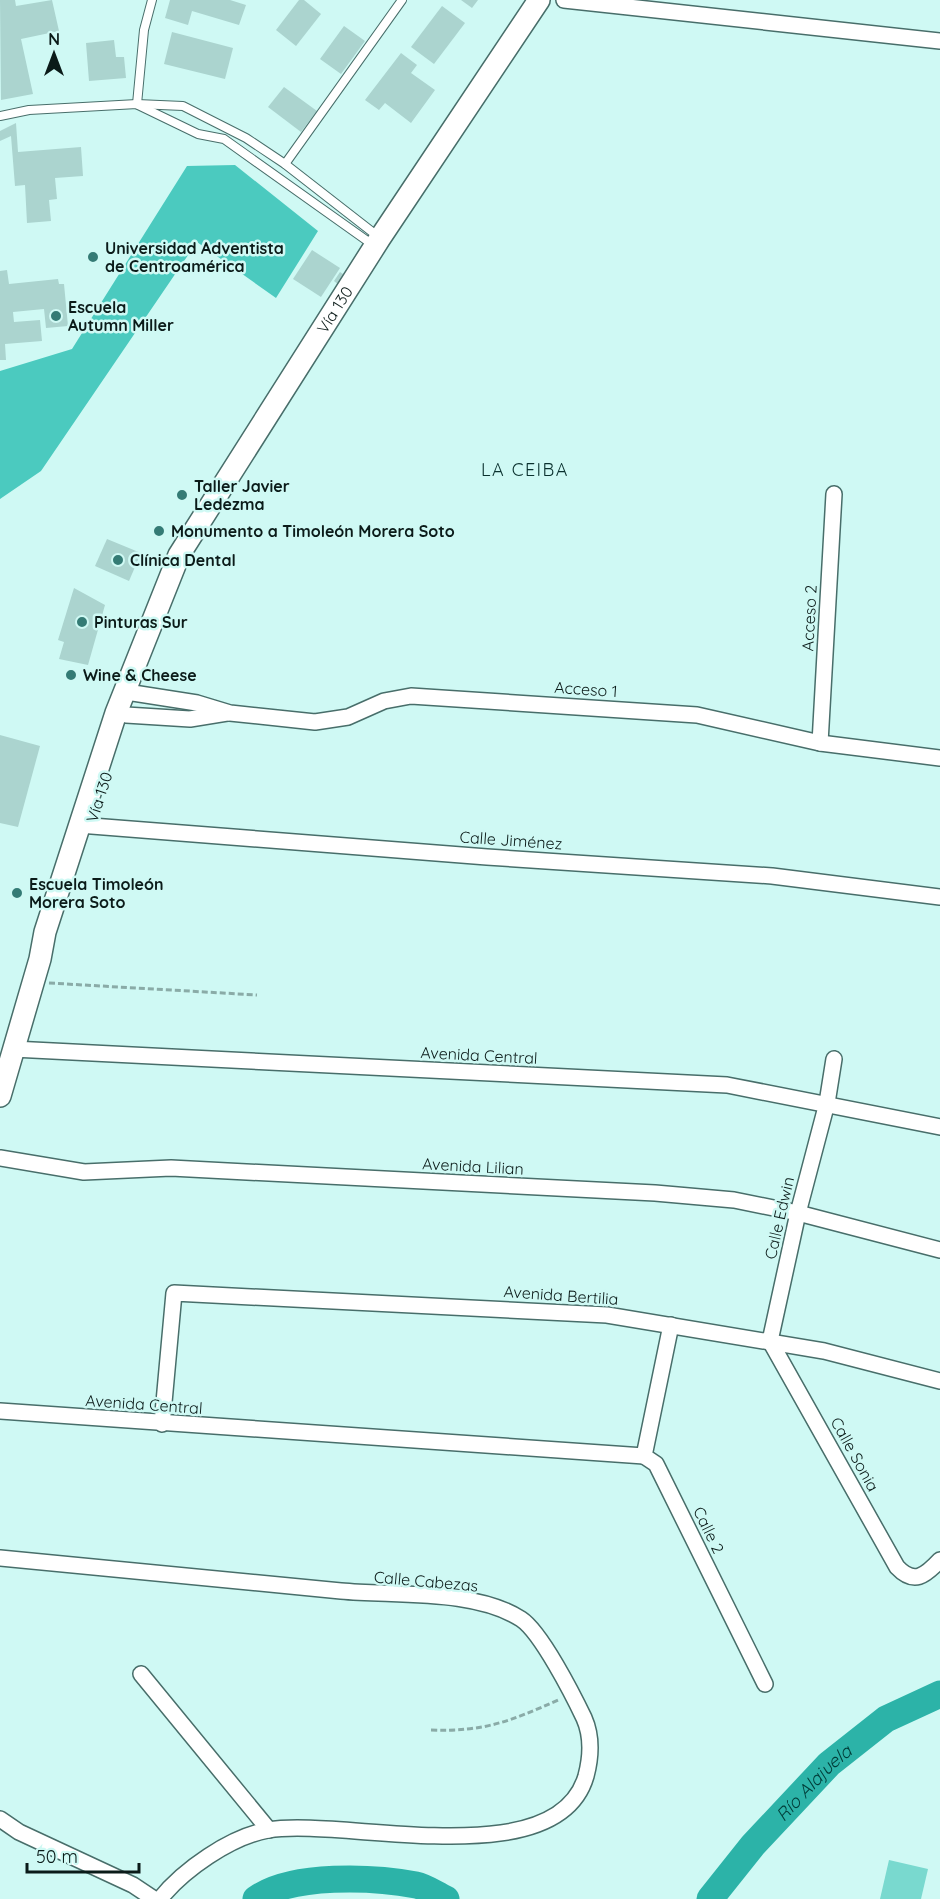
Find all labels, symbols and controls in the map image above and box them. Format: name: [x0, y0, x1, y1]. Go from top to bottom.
north arrow: [24, 24, 84, 84]
text: N: [48, 29, 60, 49]
place label: Universidad Adventista de Centroamérica: [105, 238, 284, 276]
marker: Universidad Adventista de Centroamérica: [86, 250, 100, 264]
street label: Vía 130: [312, 282, 357, 337]
place label: Escuela Autumn Miller: [68, 297, 174, 335]
marker: Escuela Autumn Miller: [49, 309, 63, 323]
district label: LA CEIBA: [481, 458, 569, 481]
place label: Taller Javier Ledezma: [194, 476, 290, 514]
marker: Taller Javier Ledezma: [175, 488, 189, 502]
place label: Monumento a Timoleón Morera Soto: [171, 521, 455, 541]
marker: Monumento a Timoleón Morera Soto: [152, 524, 166, 538]
place label: Clínica Dental: [130, 550, 236, 570]
marker: Clínica Dental: [111, 553, 125, 567]
street label: Acceso 2: [797, 584, 821, 652]
place label: Pinturas Sur: [94, 612, 188, 632]
marker: Pinturas Sur: [75, 615, 89, 629]
place label: Wine & Cheese: [83, 665, 197, 685]
marker: Wine & Cheese: [64, 668, 78, 682]
street label: Acceso 1: [554, 677, 618, 701]
street label: Vía 130: [81, 769, 117, 825]
street label: Calle Jiménez: [459, 826, 563, 854]
place label: Escuela Timoleón Morera Soto: [29, 874, 164, 912]
marker: Escuela Timoleón Morera Soto: [10, 886, 24, 900]
street label: Avenida Central: [420, 1042, 538, 1068]
street label: Avenida Lilian: [422, 1153, 524, 1179]
street label: Calle Edwin: [760, 1175, 798, 1261]
street label: Avenida Bertilia: [503, 1281, 619, 1309]
street label: Avenida Central: [85, 1390, 203, 1418]
street label: Calle Sonia: [826, 1413, 884, 1495]
street label: Calle 2: [689, 1503, 729, 1557]
street label: Calle Cabezas: [373, 1566, 479, 1596]
water label: Río Alajuela: [770, 1739, 857, 1825]
scale bar: [27, 1836, 140, 1874]
text: 50 m: [36, 1845, 78, 1868]

